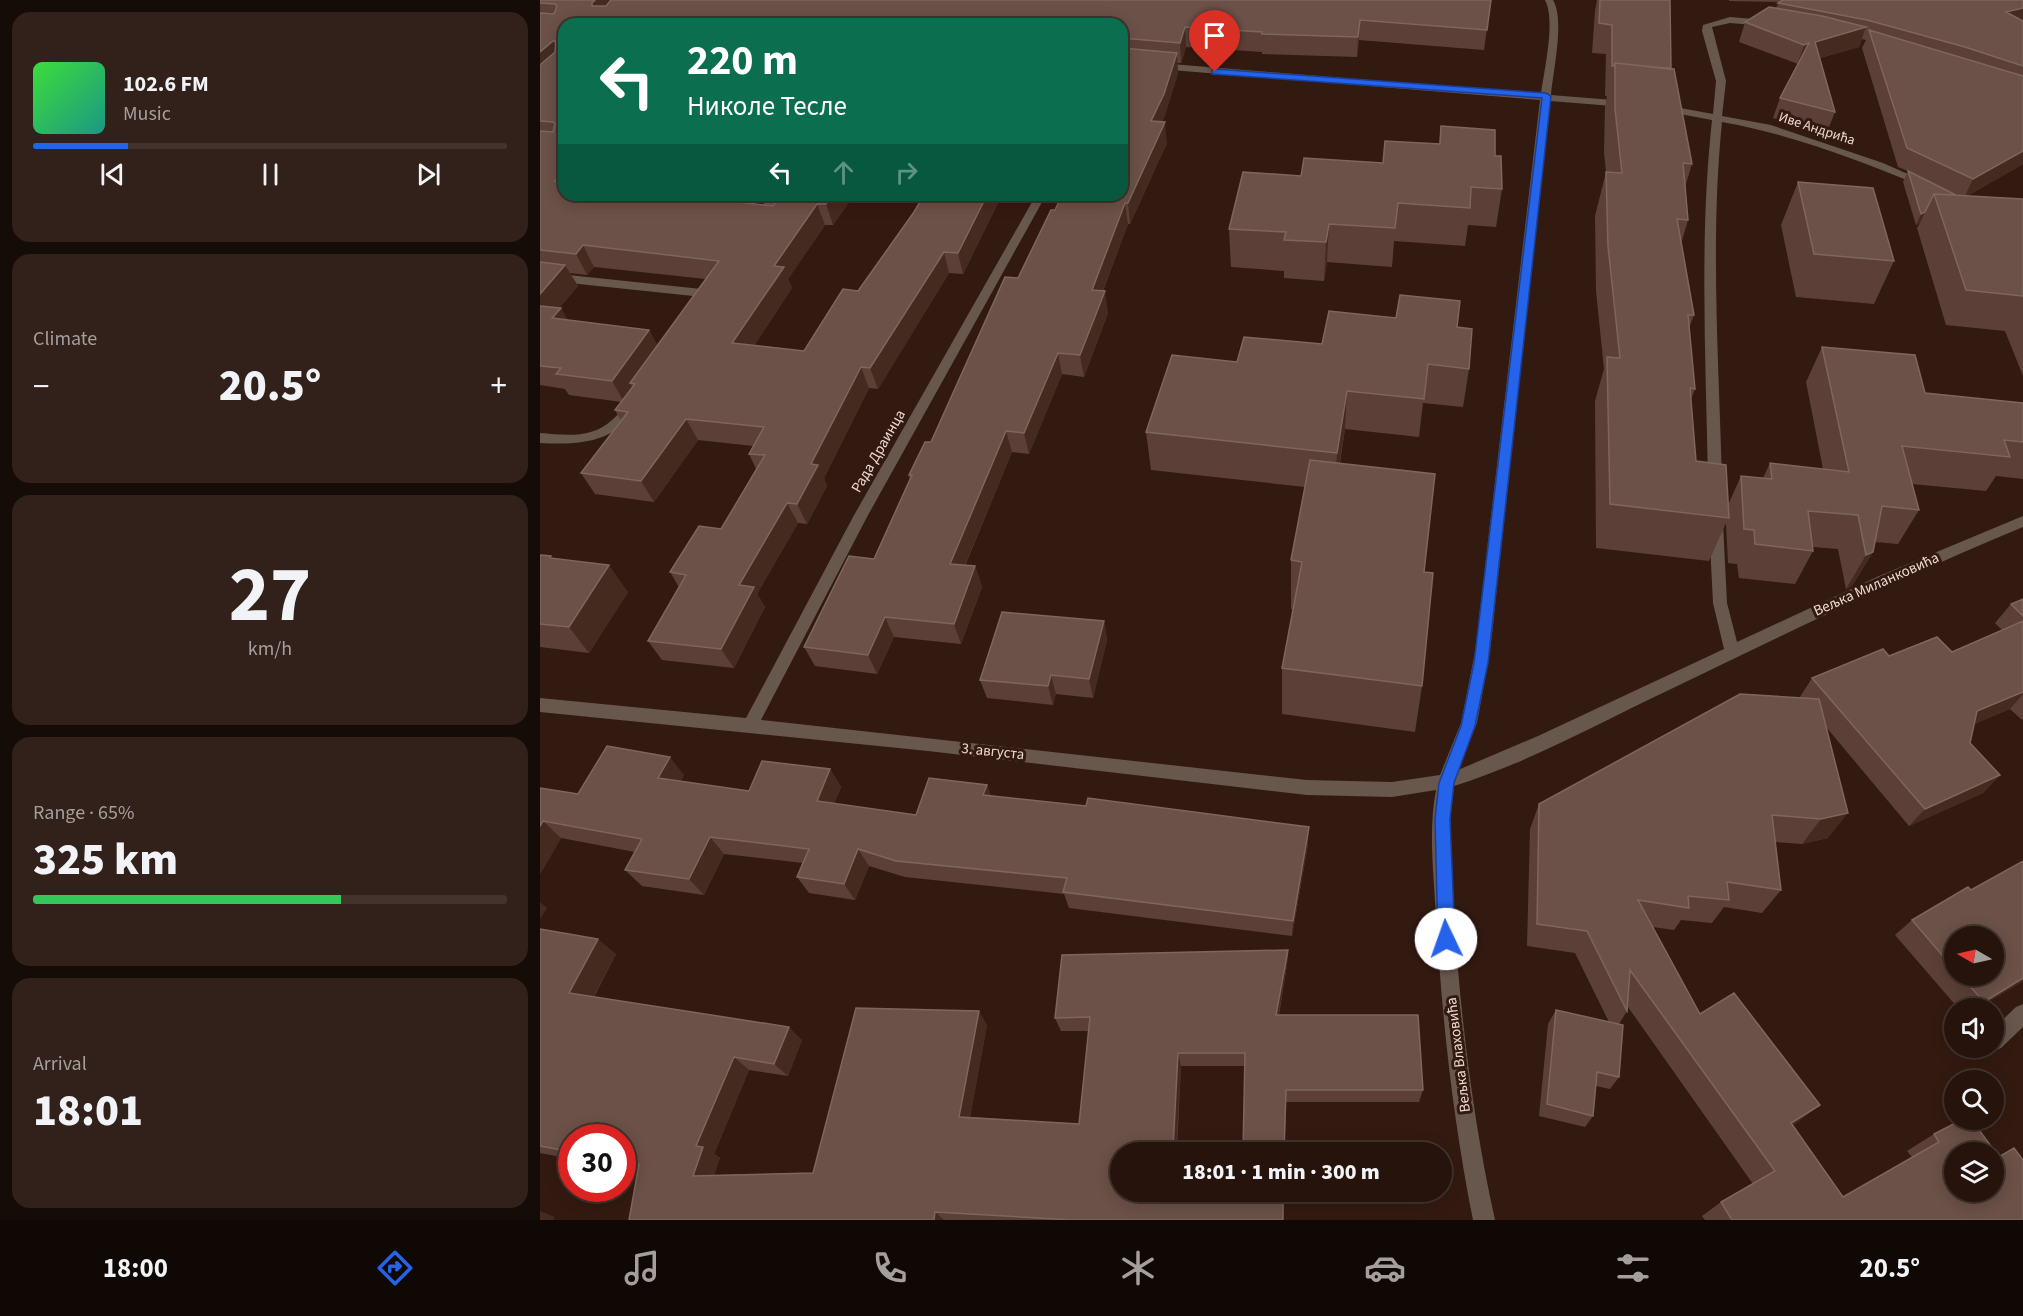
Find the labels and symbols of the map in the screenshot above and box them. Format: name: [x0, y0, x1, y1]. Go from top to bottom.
pin: [1189, 10, 1240, 72]
street label: Иве Андрића: [1776, 107, 1858, 151]
street label: Рада Драинца: [846, 406, 911, 497]
street label: Вељка Миланковића: [1810, 547, 1942, 622]
street label: 3. августа: [960, 738, 1025, 765]
position arrow: [1414, 907, 1478, 971]
north arrow: [1944, 926, 2004, 986]
street label: Вељка Влаховића: [1441, 996, 1476, 1114]
speed limit sign: 30: [558, 1124, 636, 1202]

